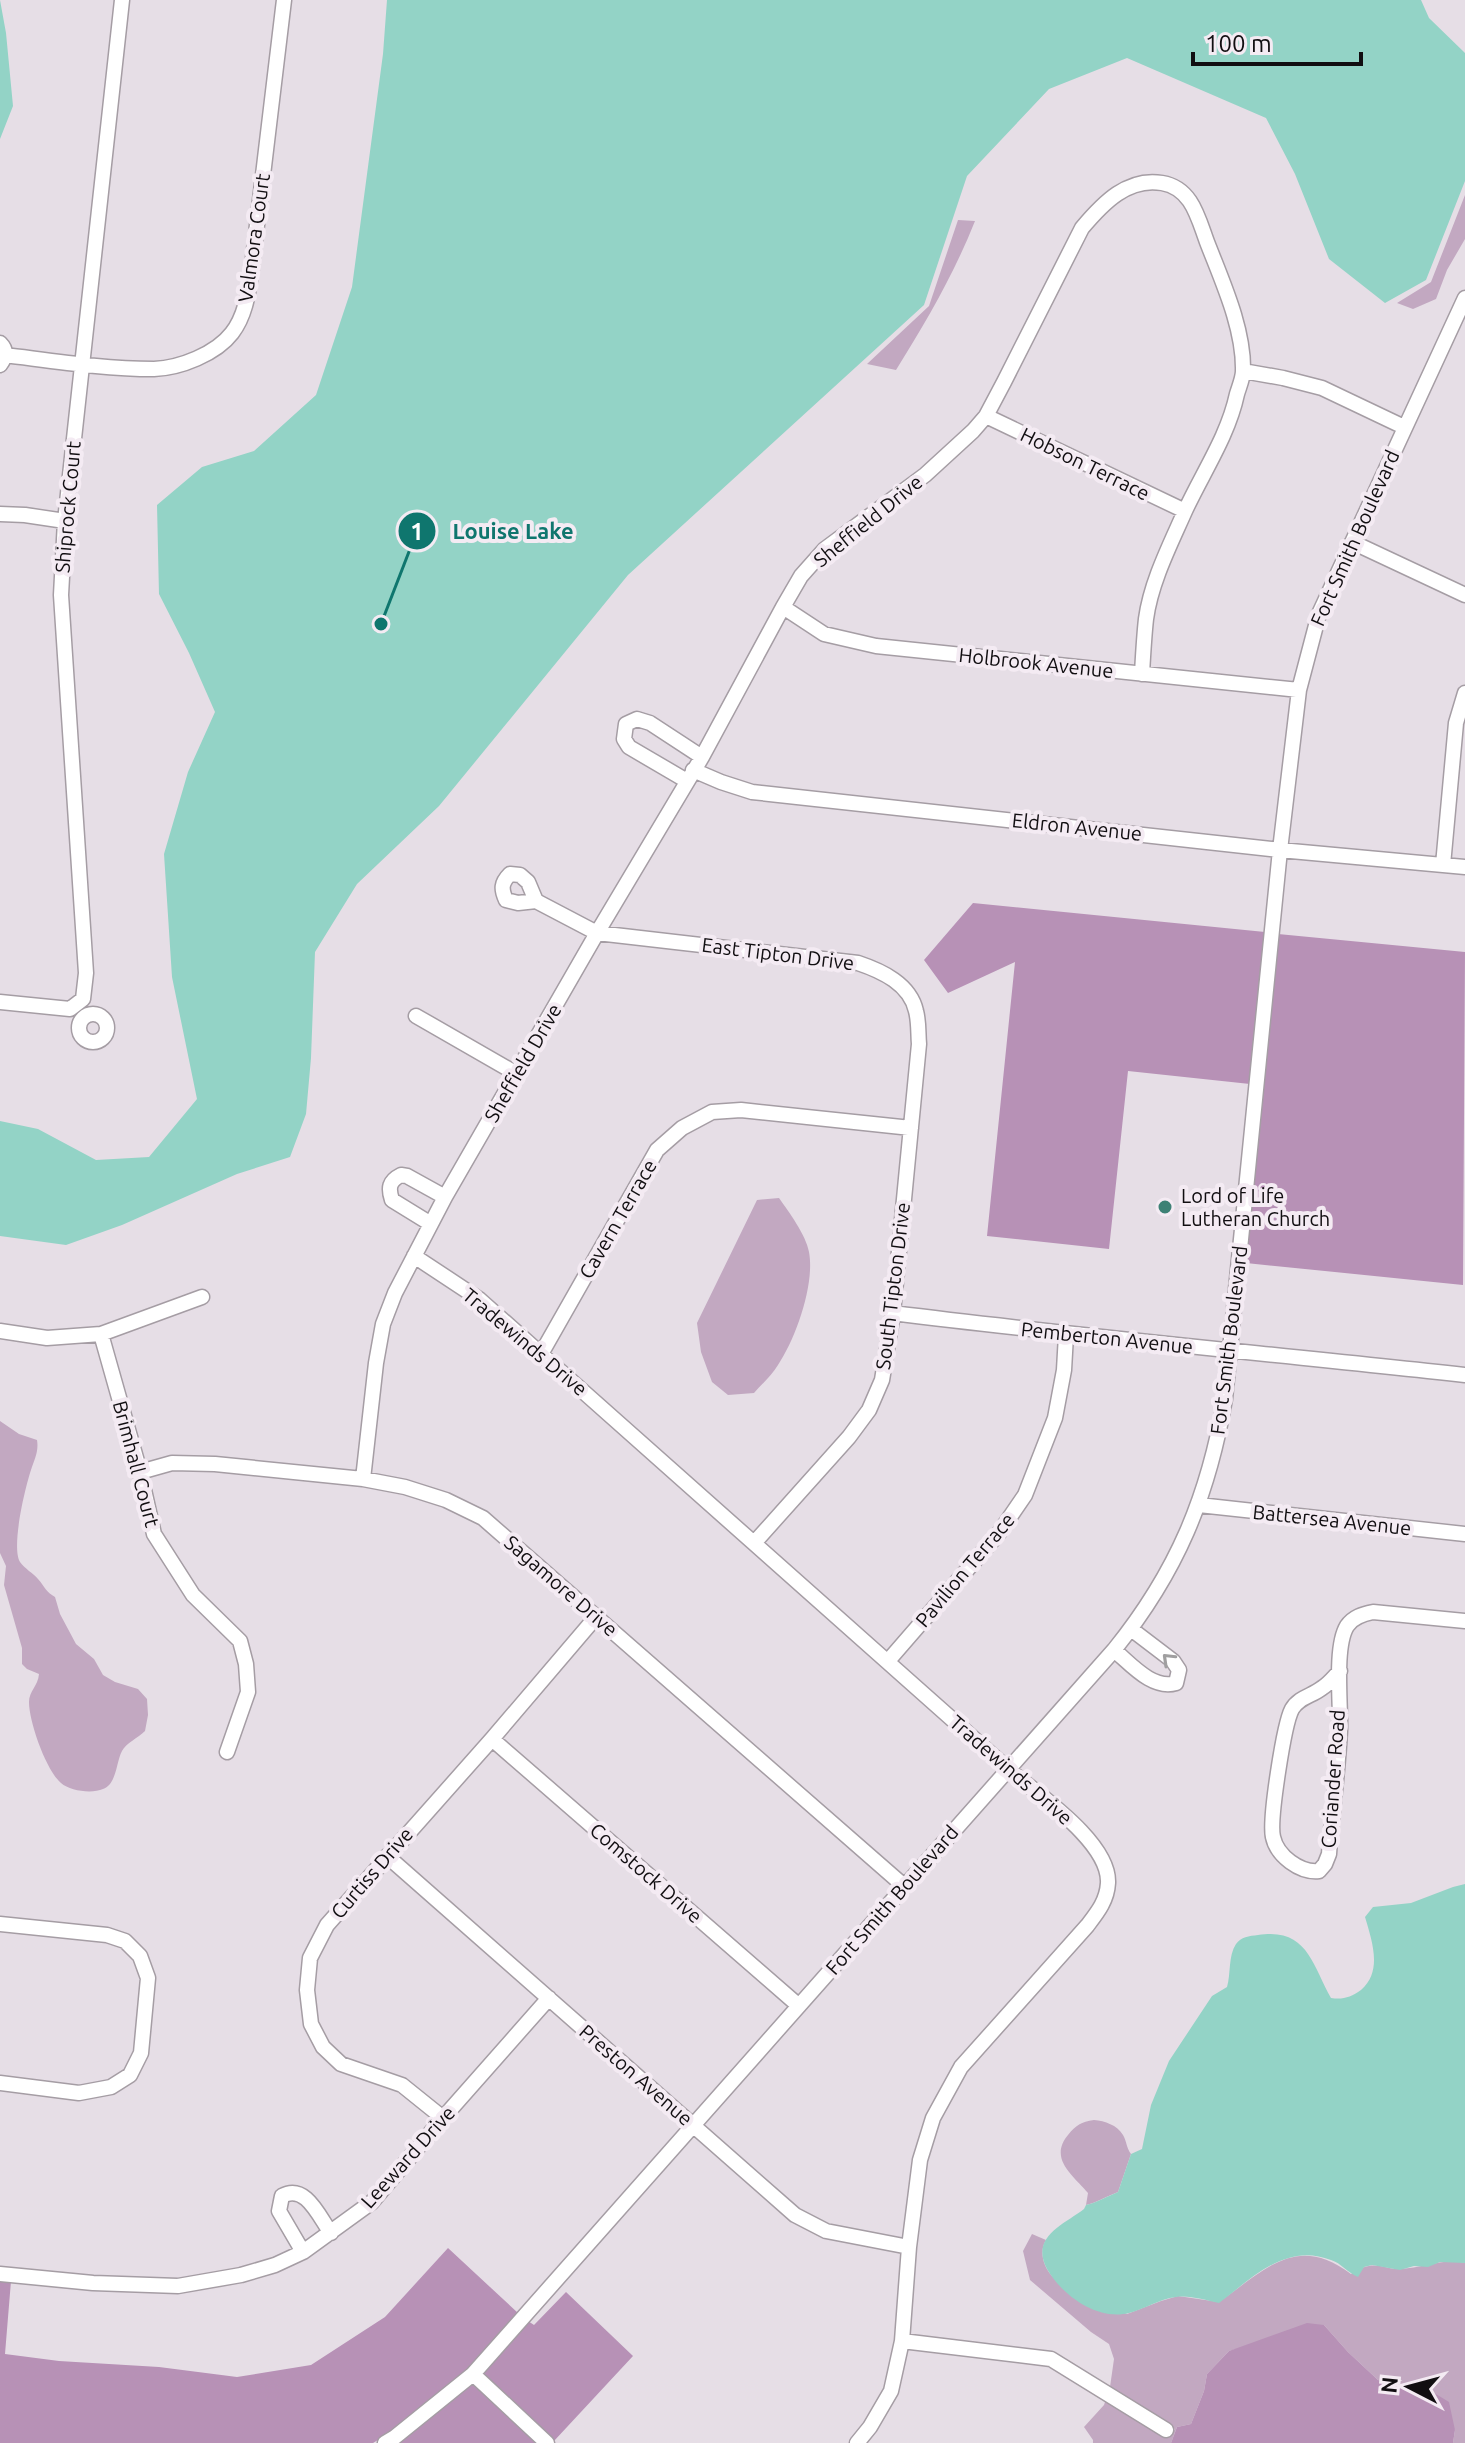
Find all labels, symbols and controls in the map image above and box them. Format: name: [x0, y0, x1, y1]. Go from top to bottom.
scale bar: [1193, 16, 1361, 66]
text: 100 m: [1205, 30, 1272, 57]
street label: Valmora Court: [233, 172, 274, 304]
street label: Hobson Terrace: [1017, 422, 1153, 505]
street label: Shiprock Court: [50, 440, 85, 574]
street label: Fort Smith Boulevard: [1305, 446, 1404, 629]
street label: Sheffield Drive: [809, 470, 927, 571]
callout: Louise Lake: [397, 508, 590, 554]
text: 1: [410, 518, 424, 545]
text: Louise Lake: [452, 518, 574, 543]
street label: Holbrook Avenue: [957, 643, 1115, 682]
street label: Eldron Avenue: [1011, 808, 1143, 845]
street label: East Tipton Drive: [700, 933, 856, 974]
street label: Sheffield Drive: [479, 999, 566, 1126]
street label: Cavern Terrace: [574, 1155, 661, 1282]
place label: Lord of Life Lutheran Church: [1181, 1184, 1330, 1230]
marker: Lord of Life Lutheran Church: [1156, 1198, 1174, 1216]
street label: South Tipton Drive: [871, 1201, 914, 1371]
street label: Fort Smith Boulevard: [1206, 1244, 1251, 1436]
street label: Tradewinds Drive: [459, 1283, 592, 1400]
street label: Pemberton Avenue: [1020, 1317, 1194, 1358]
street label: Brimhall Court: [109, 1398, 164, 1530]
street label: Battersea Avenue: [1252, 1500, 1412, 1539]
street label: Pavilion Terrace: [910, 1508, 1019, 1631]
street label: Sagamore Drive: [500, 1530, 622, 1641]
one-way arrow: [1162, 1654, 1177, 1668]
street label: Coriander Road: [1316, 1709, 1349, 1849]
street label: Tradewinds Drive: [945, 1710, 1077, 1829]
street label: Comstock Drive: [586, 1818, 707, 1927]
street label: Fort Smith Boulevard: [821, 1820, 963, 1979]
street label: Curtiss Drive: [326, 1822, 417, 1923]
street label: Preston Avenue: [575, 2019, 698, 2130]
street label: Leeward Drive: [356, 2101, 459, 2212]
north arrow: [1369, 2347, 1449, 2427]
text: N: [1375, 2375, 1402, 2394]

